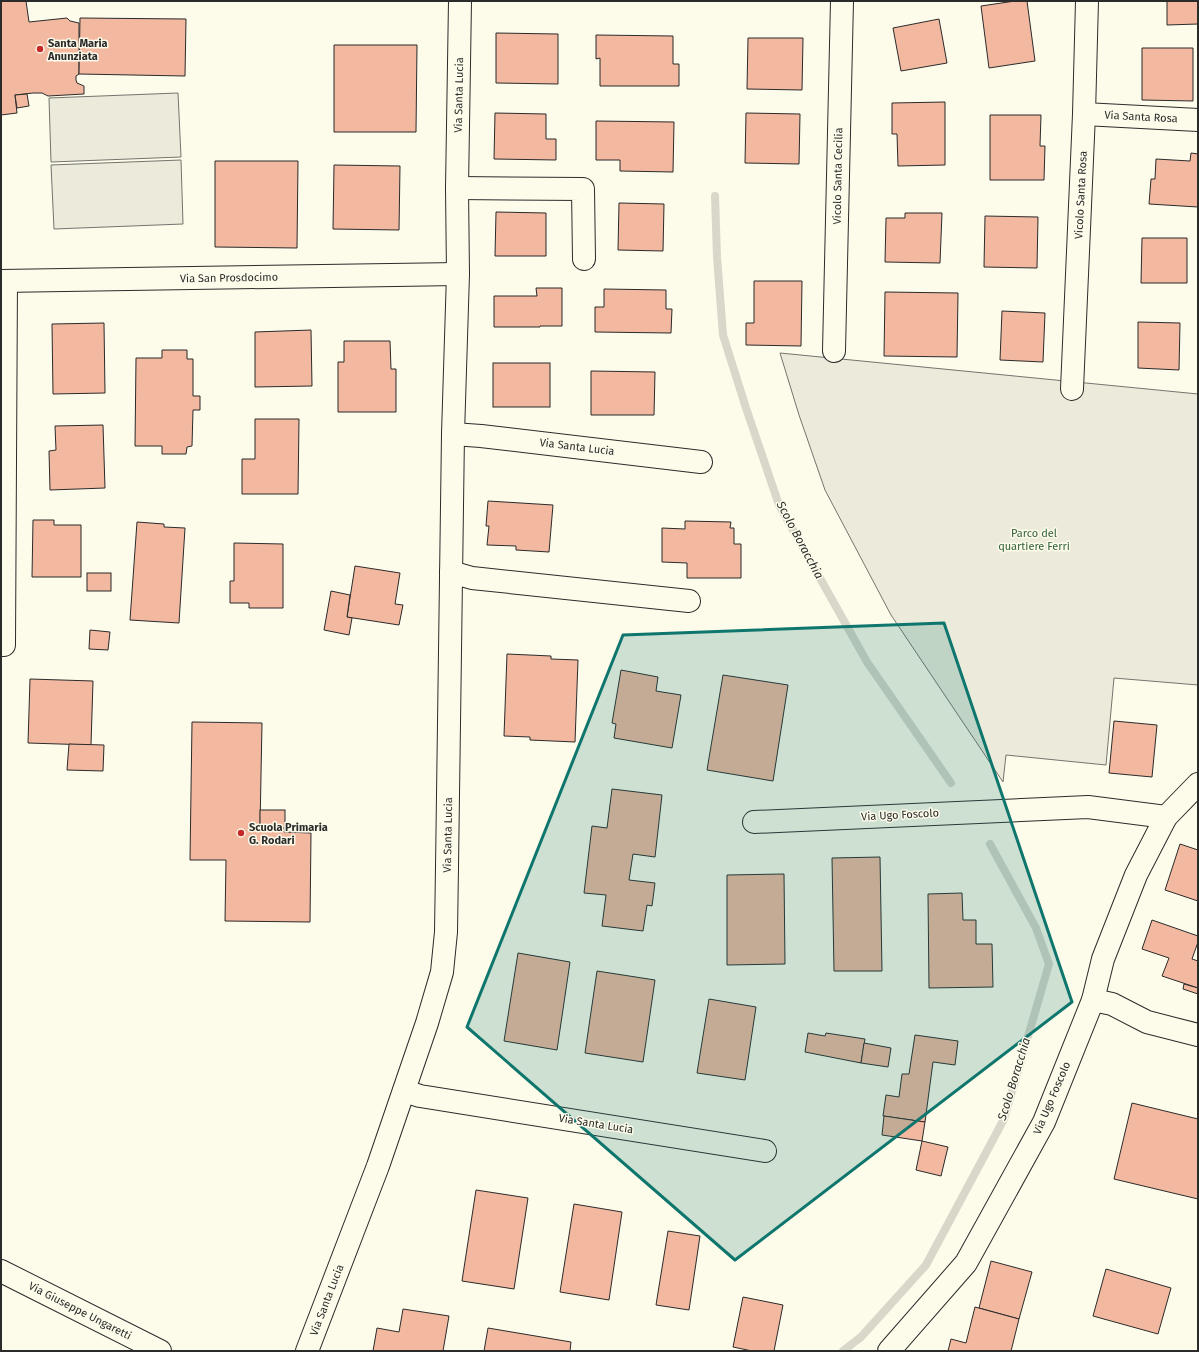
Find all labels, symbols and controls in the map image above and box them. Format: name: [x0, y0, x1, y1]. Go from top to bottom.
place label: Santa Maria Anunziata: [47, 37, 108, 63]
marker: Santa Maria Anunziata: [35, 44, 45, 54]
street label: Via Santa Lucia: [452, 57, 466, 133]
street label: Via Santa Rosa: [1104, 109, 1178, 125]
street label: Vicolo Santa Cecilia: [831, 127, 845, 225]
street label: Vicolo Santa Rosa: [1072, 151, 1090, 239]
street label: Via San Prosdocimo: [180, 271, 278, 285]
street label: Via Santa Lucia: [539, 436, 615, 458]
water label: Scolo Boracchia: [773, 498, 826, 581]
park label: Parco del quartiere Ferri: [998, 527, 1070, 553]
street label: Via Santa Lucia: [441, 797, 455, 873]
street label: Via Ugo Foscolo: [861, 806, 939, 824]
place label: Scuola Primaria G. Rodari: [249, 821, 328, 847]
marker: Scuola Primaria G. Rodari: [236, 828, 246, 838]
water label: Scolo Boracchia: [994, 1036, 1033, 1123]
street label: Via Ugo Foscolo: [1031, 1060, 1073, 1136]
street label: Via Santa Lucia: [558, 1112, 634, 1136]
street label: Via Santa Lucia: [307, 1262, 347, 1338]
street label: Via Giuseppe Ungaretti: [26, 1279, 134, 1343]

